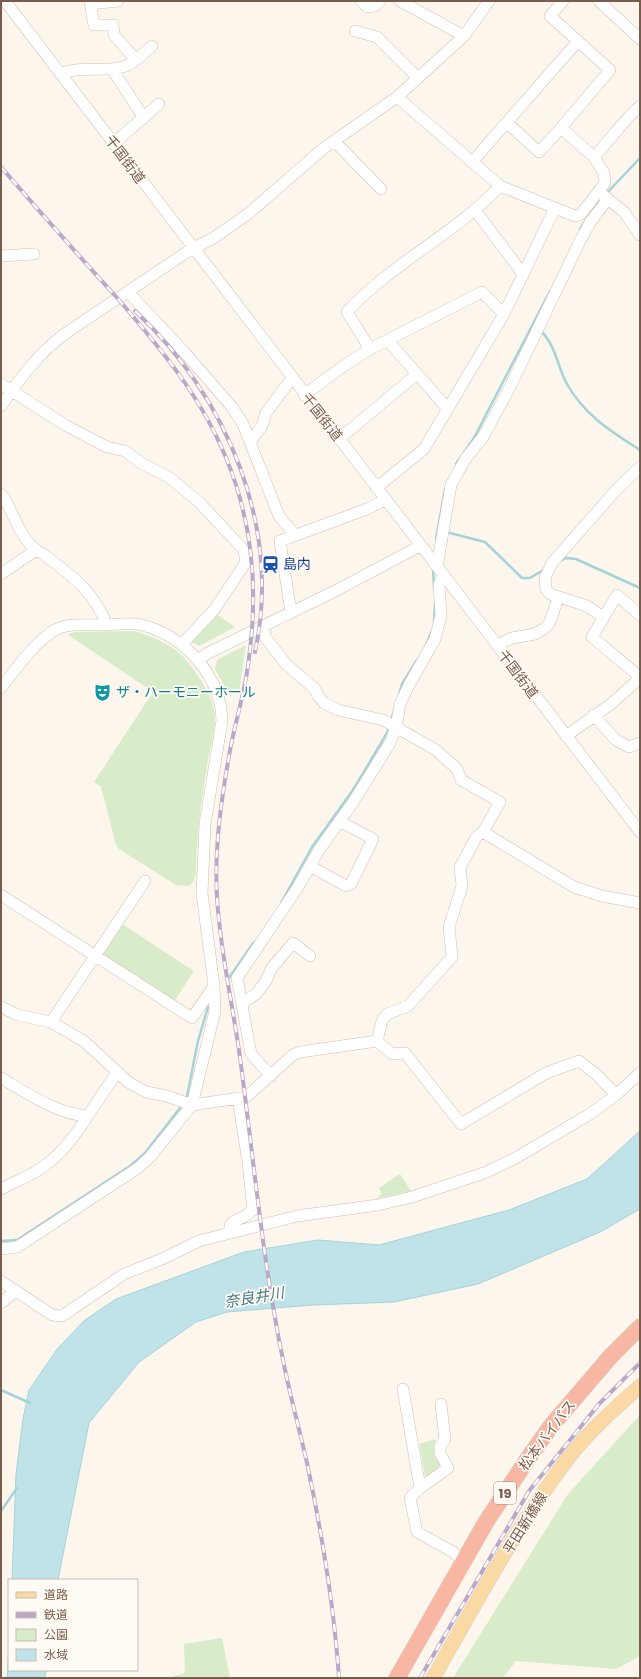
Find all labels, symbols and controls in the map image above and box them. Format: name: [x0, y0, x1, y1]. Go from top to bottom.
street label: 千国街道: [100, 131, 150, 187]
street label: 千国街道: [297, 389, 347, 445]
station icon: 島内: [260, 554, 280, 574]
place label: 島内: [283, 554, 311, 574]
street label: 千国街道: [493, 646, 543, 702]
theatre icon: ザ・ハーモニーホール: [93, 682, 113, 702]
place label: ザ・ハーモニーホール: [116, 682, 256, 702]
water label: 奈良井川: [223, 1282, 287, 1312]
street label: 松本バイパス: [514, 1396, 580, 1474]
road number: 19: [494, 1482, 516, 1504]
street label: 平田新橋線: [498, 1488, 552, 1558]
legend: [8, 1579, 138, 1671]
text: 道路: [44, 1586, 68, 1603]
text: 鉄道: [44, 1606, 68, 1623]
text: 公園: [44, 1626, 68, 1643]
text: 水域: [44, 1646, 68, 1663]

